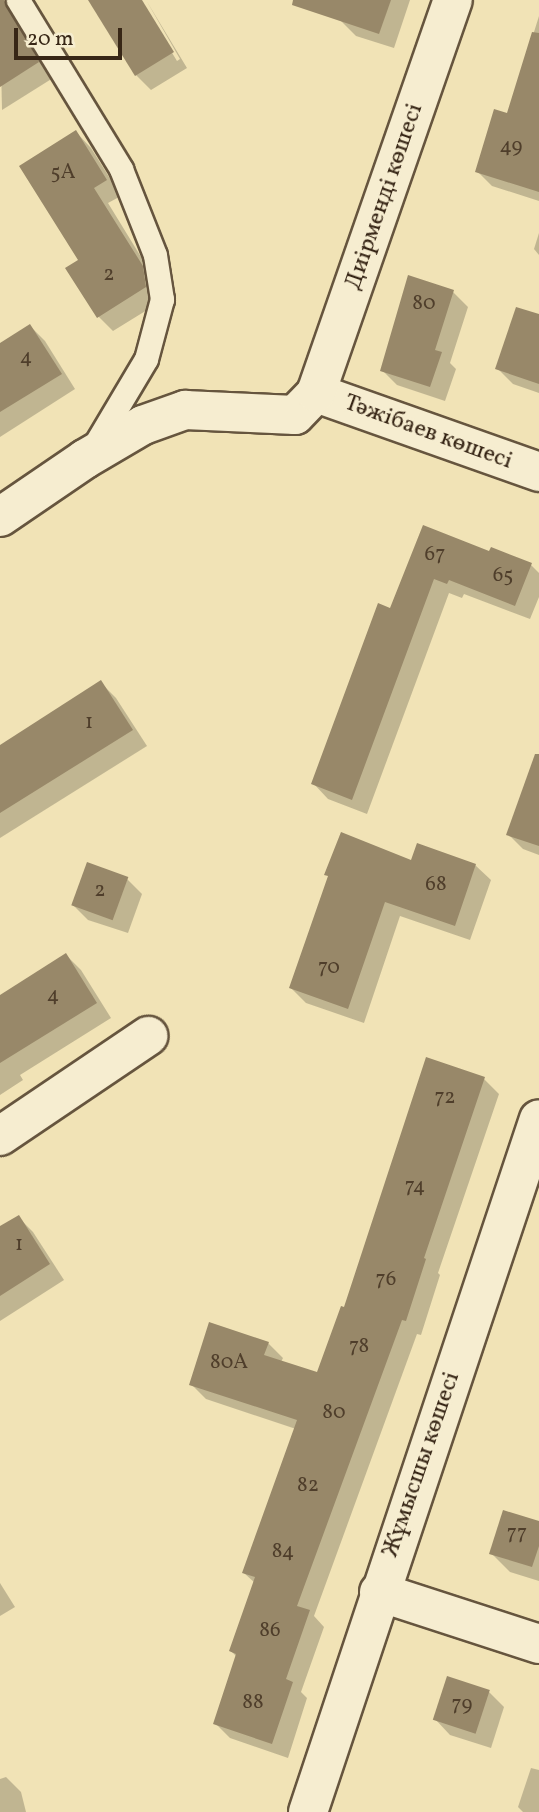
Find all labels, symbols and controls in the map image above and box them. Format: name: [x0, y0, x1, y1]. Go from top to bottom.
scale bar: [18, 14, 126, 58]
text: 20 m: [27, 25, 73, 54]
street label: Диірменді көшесі: [340, 100, 430, 294]
house number: 49: [500, 134, 522, 160]
house number: 5А: [51, 160, 75, 186]
house number: 2: [103, 262, 115, 288]
house number: 80: [412, 291, 436, 317]
house number: 4: [20, 345, 32, 371]
street label: Тәжібаев көшесі: [340, 389, 516, 477]
house number: 67: [425, 542, 445, 568]
house number: 65: [493, 563, 513, 589]
house number: 1: [85, 710, 93, 736]
house number: 68: [425, 872, 447, 898]
house number: 2: [94, 878, 106, 904]
house number: 70: [318, 955, 340, 981]
house number: 4: [47, 983, 59, 1009]
house number: 72: [434, 1085, 456, 1111]
house number: 74: [405, 1174, 425, 1200]
house number: 1: [15, 1232, 23, 1258]
house number: 76: [376, 1267, 396, 1293]
house number: 78: [349, 1334, 369, 1360]
house number: 80А: [210, 1350, 248, 1376]
street label: Жұмысшы көшесі: [377, 1369, 467, 1561]
house number: 80: [322, 1400, 346, 1426]
house number: 82: [297, 1473, 319, 1499]
house number: 77: [507, 1521, 527, 1547]
house number: 84: [272, 1539, 294, 1565]
house number: 86: [259, 1618, 281, 1644]
house number: 88: [242, 1690, 264, 1716]
house number: 79: [452, 1692, 472, 1718]

